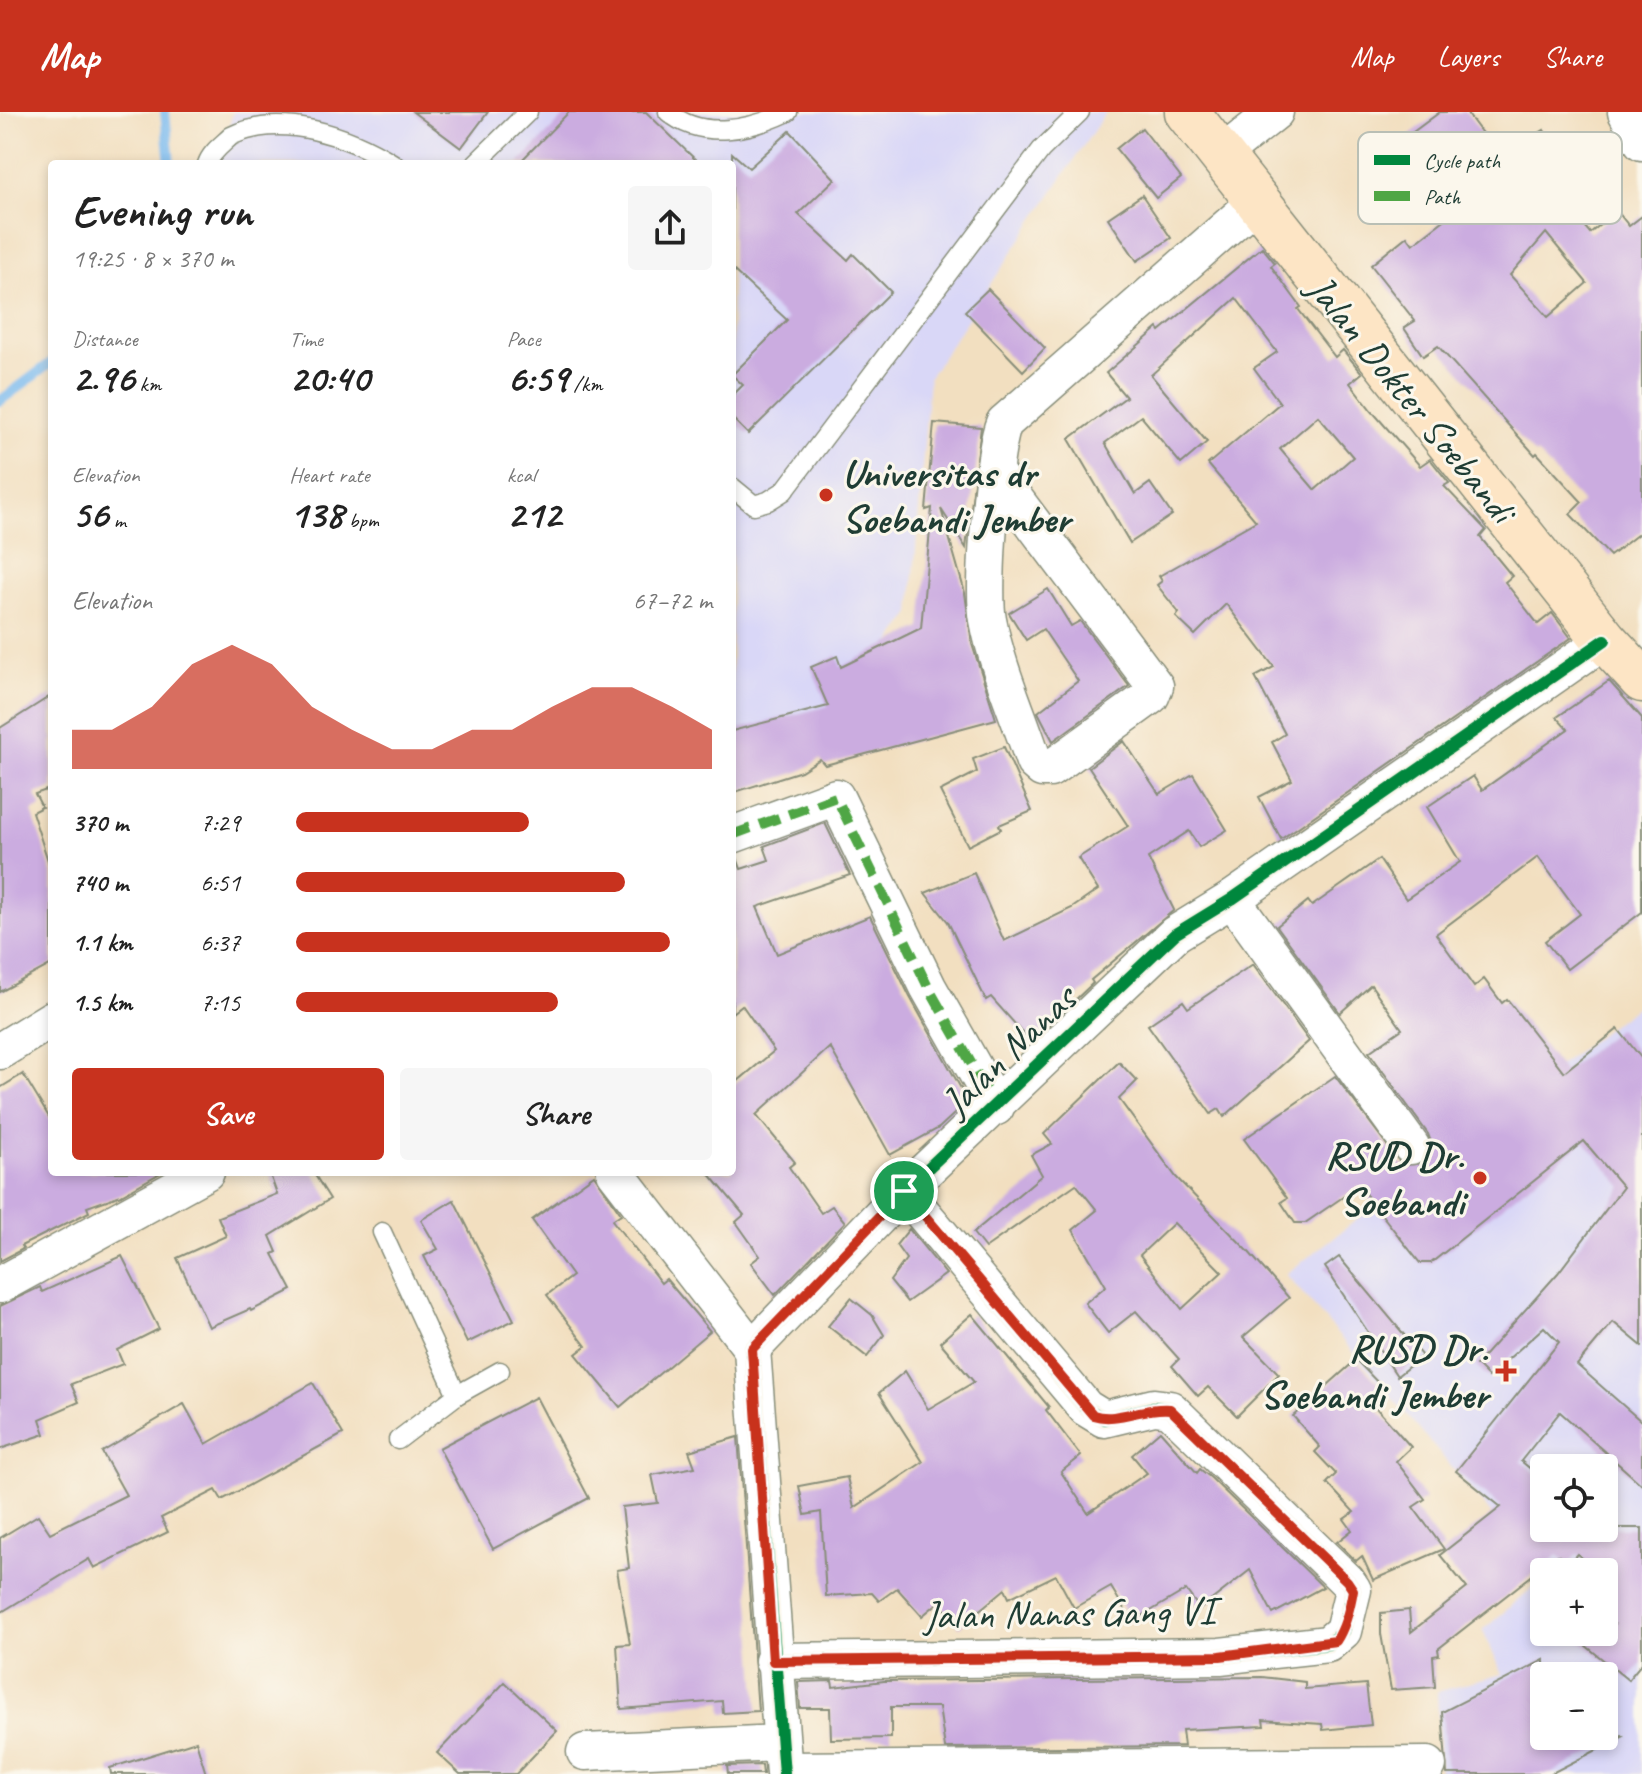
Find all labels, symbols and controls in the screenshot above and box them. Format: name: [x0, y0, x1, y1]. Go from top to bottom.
text: Map: [40, 33, 99, 80]
text: Map: [1351, 39, 1394, 74]
text: Layers: [1438, 39, 1499, 74]
text: Share: [1543, 39, 1602, 74]
legend: [1358, 132, 1622, 224]
text: Cycle path: [1424, 147, 1501, 175]
text: Path: [1424, 183, 1461, 211]
text: Evening run: [72, 184, 252, 239]
button: share: [628, 186, 712, 270]
text: 19:25 · 8 × 370 m: [72, 242, 233, 275]
street label: Jalan Dokter Soebandi: [1295, 263, 1529, 536]
text: Distance: [72, 325, 138, 353]
text: Time: [289, 325, 323, 353]
text: Pace: [507, 325, 541, 353]
text: 2.96: [72, 353, 134, 403]
text: 20:40: [289, 353, 369, 403]
text: 6:59: [507, 353, 568, 403]
text: km: [134, 370, 161, 398]
text: /km: [568, 370, 602, 398]
place label: Universitas dr Soebandi Jember: [842, 448, 1075, 544]
text: Elevation: [72, 461, 140, 489]
text: Heart rate: [289, 461, 370, 489]
text: kcal: [507, 461, 536, 489]
marker: Universitas dr Soebandi Jember: [817, 486, 835, 504]
text: 56: [72, 489, 108, 539]
text: 138: [289, 489, 343, 539]
text: 212: [507, 489, 561, 539]
text: m: [108, 506, 126, 534]
text: bpm: [343, 506, 379, 534]
text: Elevation: [72, 584, 152, 617]
text: 67–72 m: [633, 584, 712, 617]
text: 370 m: [72, 806, 128, 839]
text: 7:29: [200, 806, 240, 839]
text: 740 m: [72, 866, 128, 899]
text: 6:51: [200, 866, 240, 899]
text: 1.1 km: [72, 926, 132, 959]
text: 6:37: [200, 926, 240, 959]
street label: Jalan Nanas: [929, 972, 1089, 1128]
text: 1.5 km: [72, 986, 132, 1019]
text: 7:15: [200, 986, 240, 1019]
button: Save: [72, 1068, 384, 1160]
button: Share: [400, 1068, 712, 1160]
place label: RSUD Dr. Soebandi: [1325, 1131, 1469, 1227]
pin: [870, 1157, 938, 1225]
icon: arrive: [882, 1169, 926, 1213]
marker: RSUD Dr. Soebandi: [1471, 1169, 1489, 1187]
place label: RUSD Dr. Soebandi Jember: [1260, 1324, 1493, 1420]
marker: RUSD Dr. Soebandi Jember: [1495, 1360, 1517, 1382]
map controls: [1530, 1454, 1618, 1750]
button: locate: [1530, 1454, 1618, 1542]
button: +: [1530, 1558, 1618, 1646]
street label: Jalan Nanas Gang VI: [921, 1585, 1224, 1641]
button: −: [1530, 1662, 1618, 1750]

